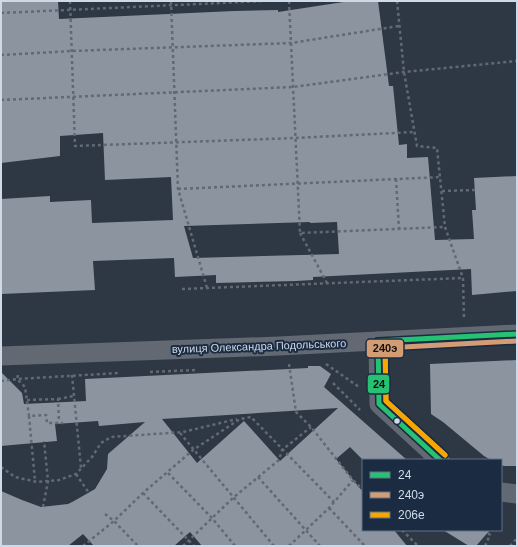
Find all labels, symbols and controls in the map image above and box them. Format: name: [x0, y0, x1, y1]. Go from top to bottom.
street label: вулиця Олександра Подольського: [172, 337, 346, 355]
line badge: 240э: [366, 339, 404, 358]
text: 240э: [373, 342, 397, 354]
line badge: 24: [367, 374, 390, 394]
text: 24: [373, 378, 386, 390]
unlabelled marker: [392, 416, 402, 426]
legend: [362, 459, 502, 531]
text: 24: [398, 468, 412, 482]
text: 240э: [398, 488, 424, 502]
text: 206е: [398, 508, 425, 522]

